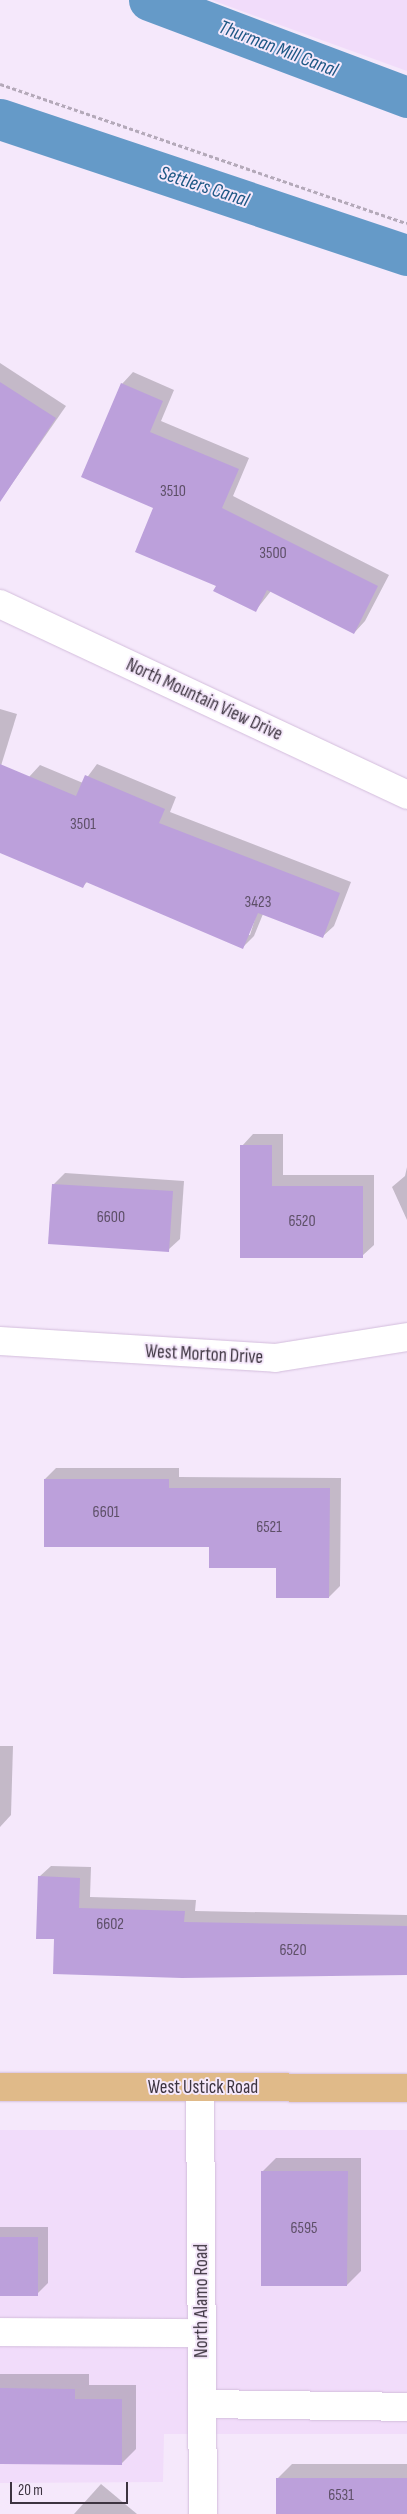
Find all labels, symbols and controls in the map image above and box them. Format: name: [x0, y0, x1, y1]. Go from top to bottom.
water label: Thurman Mill Canal: [215, 15, 341, 83]
water label: Settlers Canal: [156, 161, 252, 213]
house number: 3510: [160, 482, 186, 502]
house number: 3500: [259, 544, 287, 564]
street label: North Mountain View Drive: [122, 654, 286, 746]
house number: 3501: [70, 815, 96, 835]
house number: 3423: [245, 893, 271, 913]
house number: 6600: [97, 1208, 125, 1228]
house number: 6520: [288, 1212, 316, 1232]
street label: West Morton Drive: [144, 1341, 264, 1369]
house number: 6601: [93, 1503, 119, 1523]
house number: 6521: [256, 1518, 282, 1538]
house number: 6602: [96, 1915, 124, 1935]
house number: 6520: [279, 1941, 307, 1961]
street label: West Ustick Road: [148, 2077, 258, 2099]
house number: 6595: [291, 2219, 317, 2239]
street label: North Alamo Road: [191, 2244, 213, 2358]
scale bar: [12, 2472, 130, 2504]
text: 20 m: [18, 2481, 43, 2500]
house number: 6531: [328, 2486, 354, 2506]

